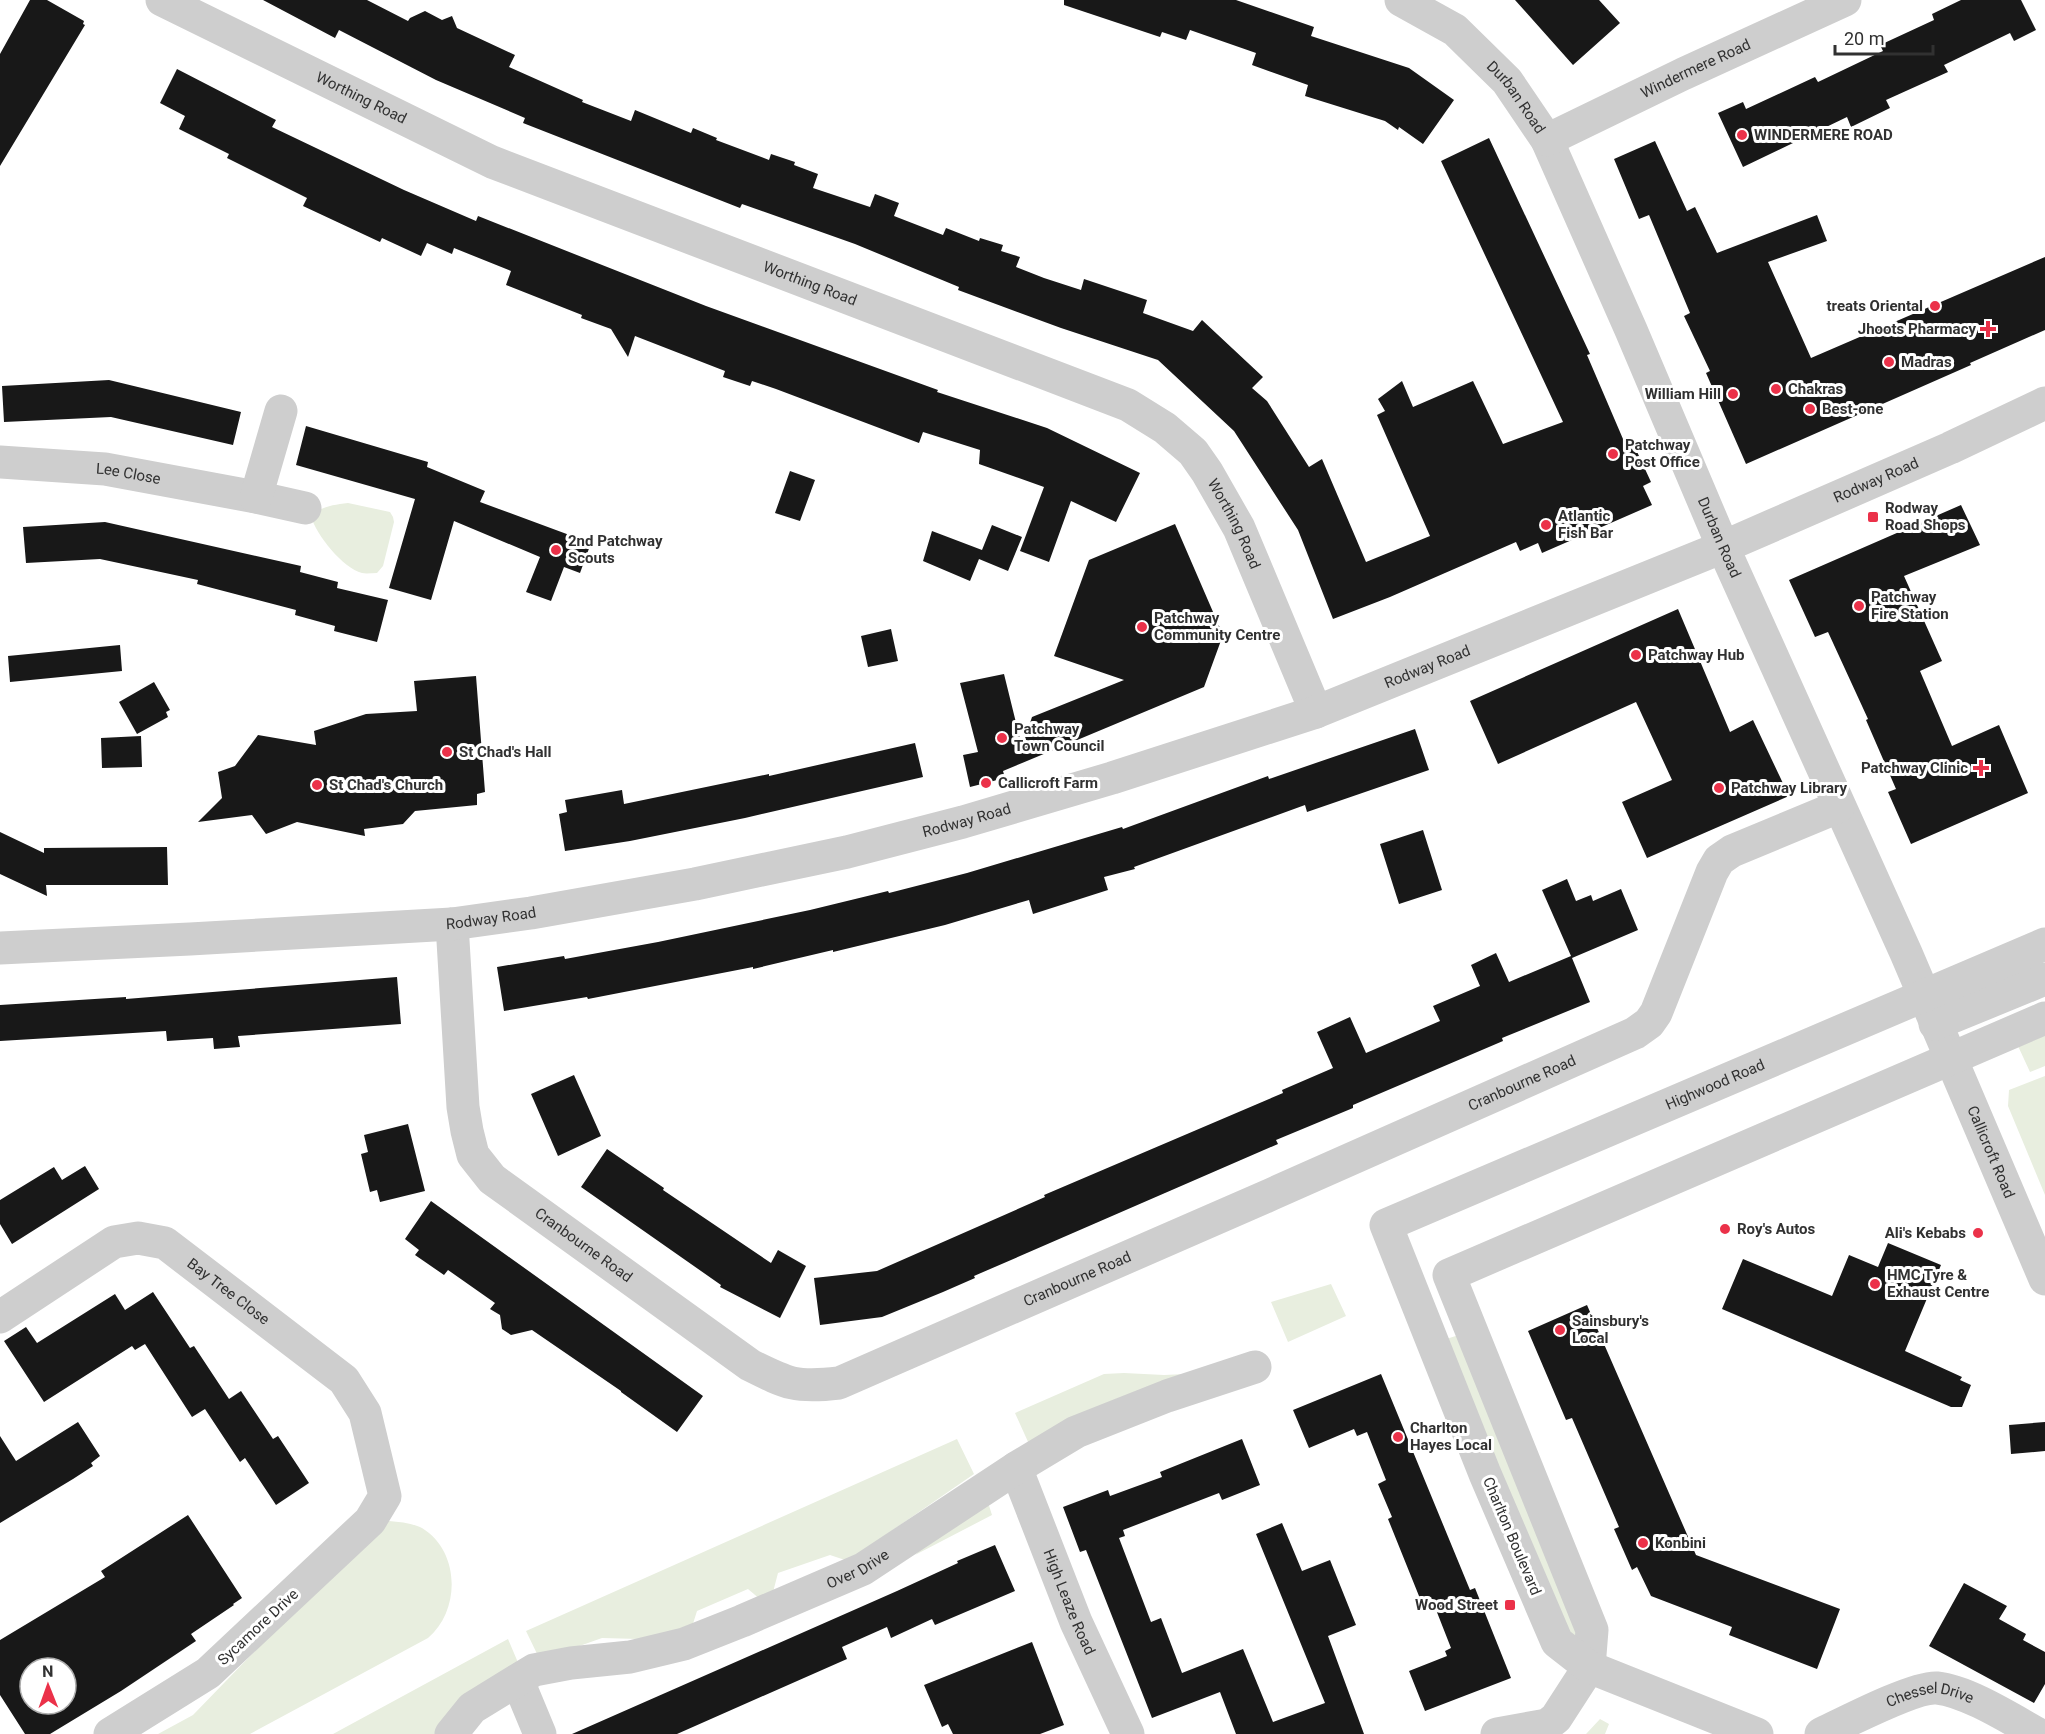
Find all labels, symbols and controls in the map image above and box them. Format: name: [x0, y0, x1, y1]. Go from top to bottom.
scale bar: [1835, 18, 1932, 56]
text: 20 m: [1844, 28, 1884, 49]
street label: Windermere Road: [1638, 35, 1753, 102]
street label: Durban Road: [1483, 57, 1549, 137]
street label: Worthing Road: [313, 68, 410, 128]
place label: WINDERMERE ROAD: [1754, 126, 1893, 144]
marker: WINDERMERE ROAD: [1735, 128, 1749, 142]
street label: Worthing Road: [761, 257, 859, 310]
place label: treats Oriental: [1827, 297, 1923, 315]
marker: treats Oriental: [1928, 299, 1942, 313]
place label: Jhoots Pharmacy: [1858, 320, 1976, 338]
marker: Jhoots Pharmacy: [1981, 322, 1995, 336]
place label: Madras: [1901, 353, 1952, 371]
marker: Madras: [1882, 355, 1896, 369]
place label: Chakras: [1788, 380, 1844, 398]
marker: Chakras: [1769, 382, 1783, 396]
place label: William Hill: [1645, 385, 1721, 403]
marker: William Hill: [1726, 387, 1740, 401]
place label: Best-one: [1822, 400, 1883, 418]
marker: Best-one: [1803, 402, 1817, 416]
place label: Patchway Post Office: [1625, 436, 1700, 471]
marker: Patchway Post Office: [1606, 447, 1620, 461]
street label: Rodway Road: [1831, 454, 1921, 507]
street label: Lee Close: [95, 459, 162, 488]
street label: Worthing Road: [1204, 476, 1264, 572]
street label: Durban Road: [1694, 494, 1745, 581]
place label: Rodway Road Shops: [1885, 499, 1966, 534]
place label: Atlantic Fish Bar: [1558, 507, 1614, 542]
marker: Rodway Road Shops: [1866, 510, 1880, 524]
marker: Atlantic Fish Bar: [1539, 518, 1553, 532]
place label: 2nd Patchway Scouts: [568, 532, 663, 567]
marker: 2nd Patchway Scouts: [549, 543, 563, 557]
place label: Patchway Fire Station: [1871, 588, 1949, 623]
marker: Patchway Fire Station: [1852, 599, 1866, 613]
place label: Patchway Community Centre: [1154, 609, 1280, 644]
marker: Patchway Community Centre: [1135, 620, 1149, 634]
street label: Rodway Road: [1382, 641, 1473, 692]
place label: Patchway Hub: [1648, 646, 1745, 664]
marker: Patchway Hub: [1629, 648, 1643, 662]
place label: Patchway Town Council: [1014, 720, 1105, 755]
marker: Patchway Town Council: [995, 731, 1009, 745]
place label: St Chad's Hall: [459, 743, 552, 761]
marker: St Chad's Hall: [440, 745, 454, 759]
place label: Patchway Clinic: [1861, 759, 1968, 777]
marker: Patchway Clinic: [1972, 759, 1990, 777]
place label: Callicroft Farm: [998, 774, 1098, 792]
place label: St Chad's Church: [329, 776, 443, 794]
marker: Callicroft Farm: [979, 776, 993, 790]
marker: St Chad's Church: [310, 778, 324, 792]
place label: Patchway Library: [1731, 779, 1848, 797]
marker: Patchway Library: [1712, 781, 1726, 795]
street label: Rodway Road: [921, 799, 1013, 841]
street label: Rodway Road: [445, 903, 538, 933]
street label: Cranbourne Road: [1465, 1051, 1579, 1115]
street label: Highwood Road: [1663, 1056, 1767, 1114]
street label: Callicroft Road: [1963, 1103, 2018, 1201]
street label: Cranbourne Road: [531, 1204, 636, 1286]
place label: Roy's Autos: [1737, 1220, 1816, 1238]
marker: Roy's Autos: [1718, 1222, 1732, 1236]
place label: Ali's Kebabs: [1885, 1224, 1966, 1242]
marker: Ali's Kebabs: [1971, 1226, 1985, 1240]
street label: Cranbourne Road: [1021, 1248, 1134, 1310]
street label: Bay Tree Close: [184, 1254, 273, 1329]
place label: HMC Tyre & Exhaust Centre: [1887, 1266, 1989, 1301]
marker: HMC Tyre & Exhaust Centre: [1868, 1277, 1882, 1291]
place label: Sainsbury's Local: [1572, 1312, 1649, 1347]
marker: Sainsbury's Local: [1553, 1323, 1567, 1337]
place label: Charlton Hayes Local: [1410, 1419, 1492, 1454]
marker: Charlton Hayes Local: [1391, 1430, 1405, 1444]
street label: Charlton Boulevard: [1479, 1474, 1545, 1598]
place label: Konbini: [1655, 1534, 1706, 1552]
marker: Konbini: [1636, 1536, 1650, 1550]
street label: Over Drive: [824, 1545, 892, 1593]
street label: High Leaze Road: [1039, 1546, 1099, 1658]
street label: Sycamore Drive: [214, 1585, 302, 1669]
place label: Wood Street: [1415, 1596, 1498, 1614]
marker: Wood Street: [1503, 1598, 1517, 1612]
north arrow: [18, 1656, 78, 1716]
text: N: [42, 1662, 54, 1681]
street label: Chessel Drive: [1883, 1679, 1976, 1711]

